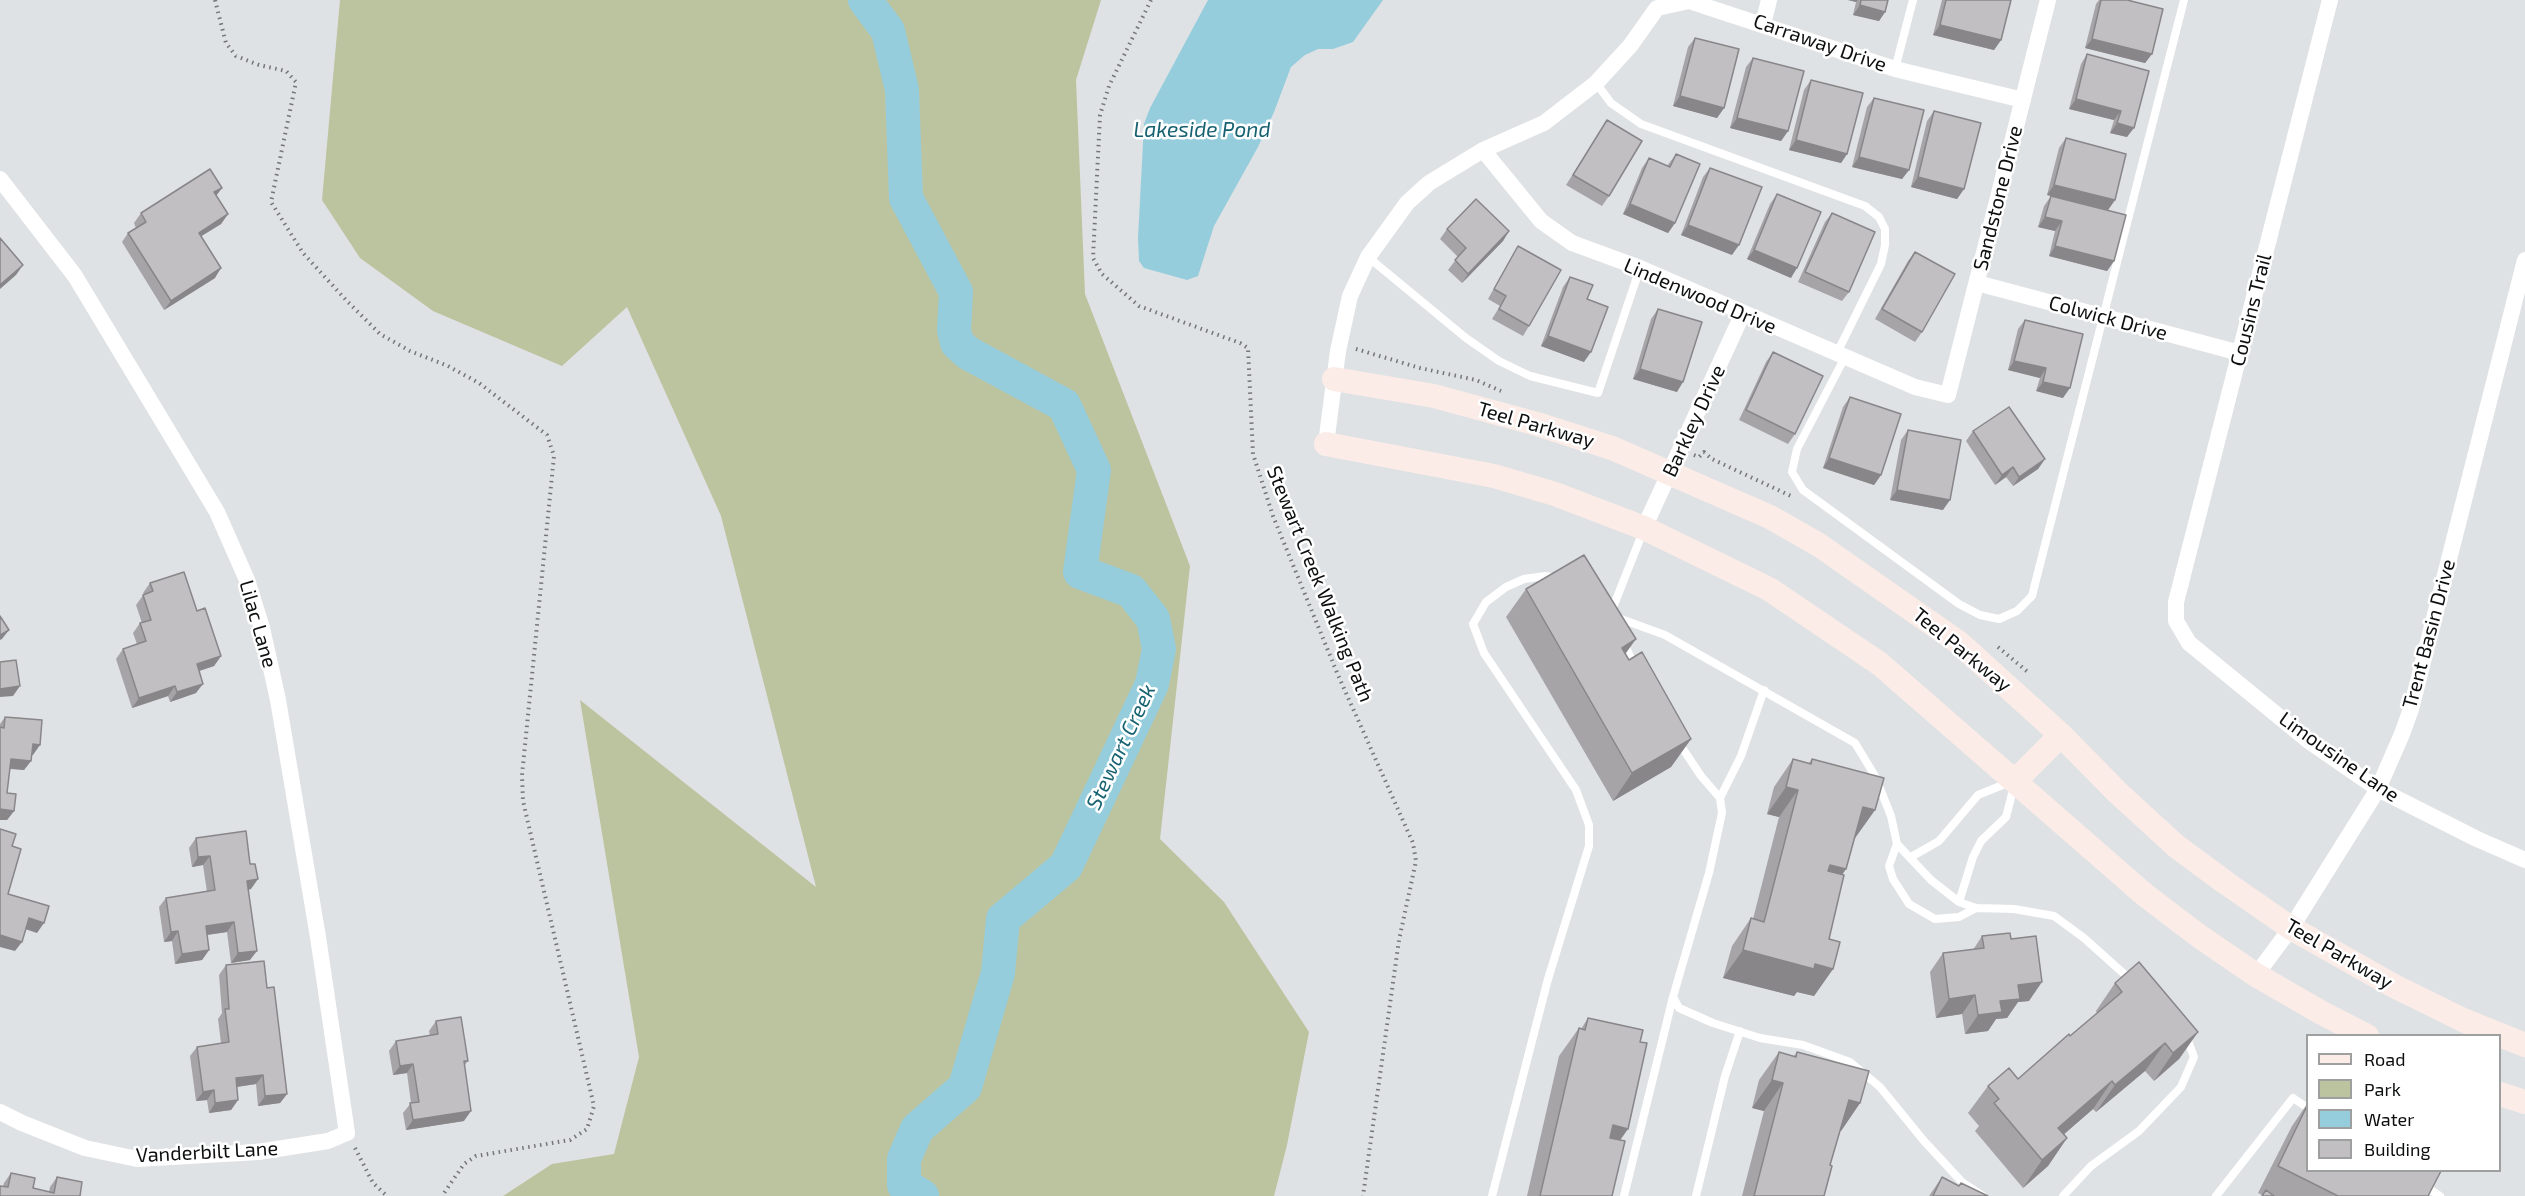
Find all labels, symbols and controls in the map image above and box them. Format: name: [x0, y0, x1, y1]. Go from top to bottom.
street label: Carraway Drive: [1750, 9, 1890, 77]
water label: Lakeside Pond: [1134, 117, 1270, 143]
street label: Sandstone Drive: [1968, 123, 2028, 273]
street label: Cousins Trail: [2225, 251, 2277, 369]
street label: Lindenwood Drive: [1620, 253, 1780, 339]
street label: Colwick Drive: [2046, 291, 2170, 345]
street label: Barkley Drive: [1658, 361, 1730, 481]
street label: Teel Parkway: [1475, 397, 1597, 453]
street label: Stewart Creek Walking Path: [1262, 463, 1378, 705]
street label: Trent Basin Drive: [2397, 557, 2461, 711]
street label: Lilac Lane: [234, 577, 282, 671]
street label: Teel Parkway: [1908, 603, 2016, 697]
water label: Stewart Creek: [1081, 680, 1161, 814]
street label: Limousine Lane: [2274, 707, 2404, 807]
street label: Teel Parkway: [2281, 914, 2397, 994]
legend: [2306, 1034, 2501, 1172]
text: Road: [2364, 1048, 2405, 1070]
text: Park: [2364, 1078, 2401, 1100]
text: Water: [2364, 1108, 2414, 1130]
street label: Vanderbilt Lane: [135, 1136, 279, 1168]
text: Building: [2364, 1138, 2431, 1160]

